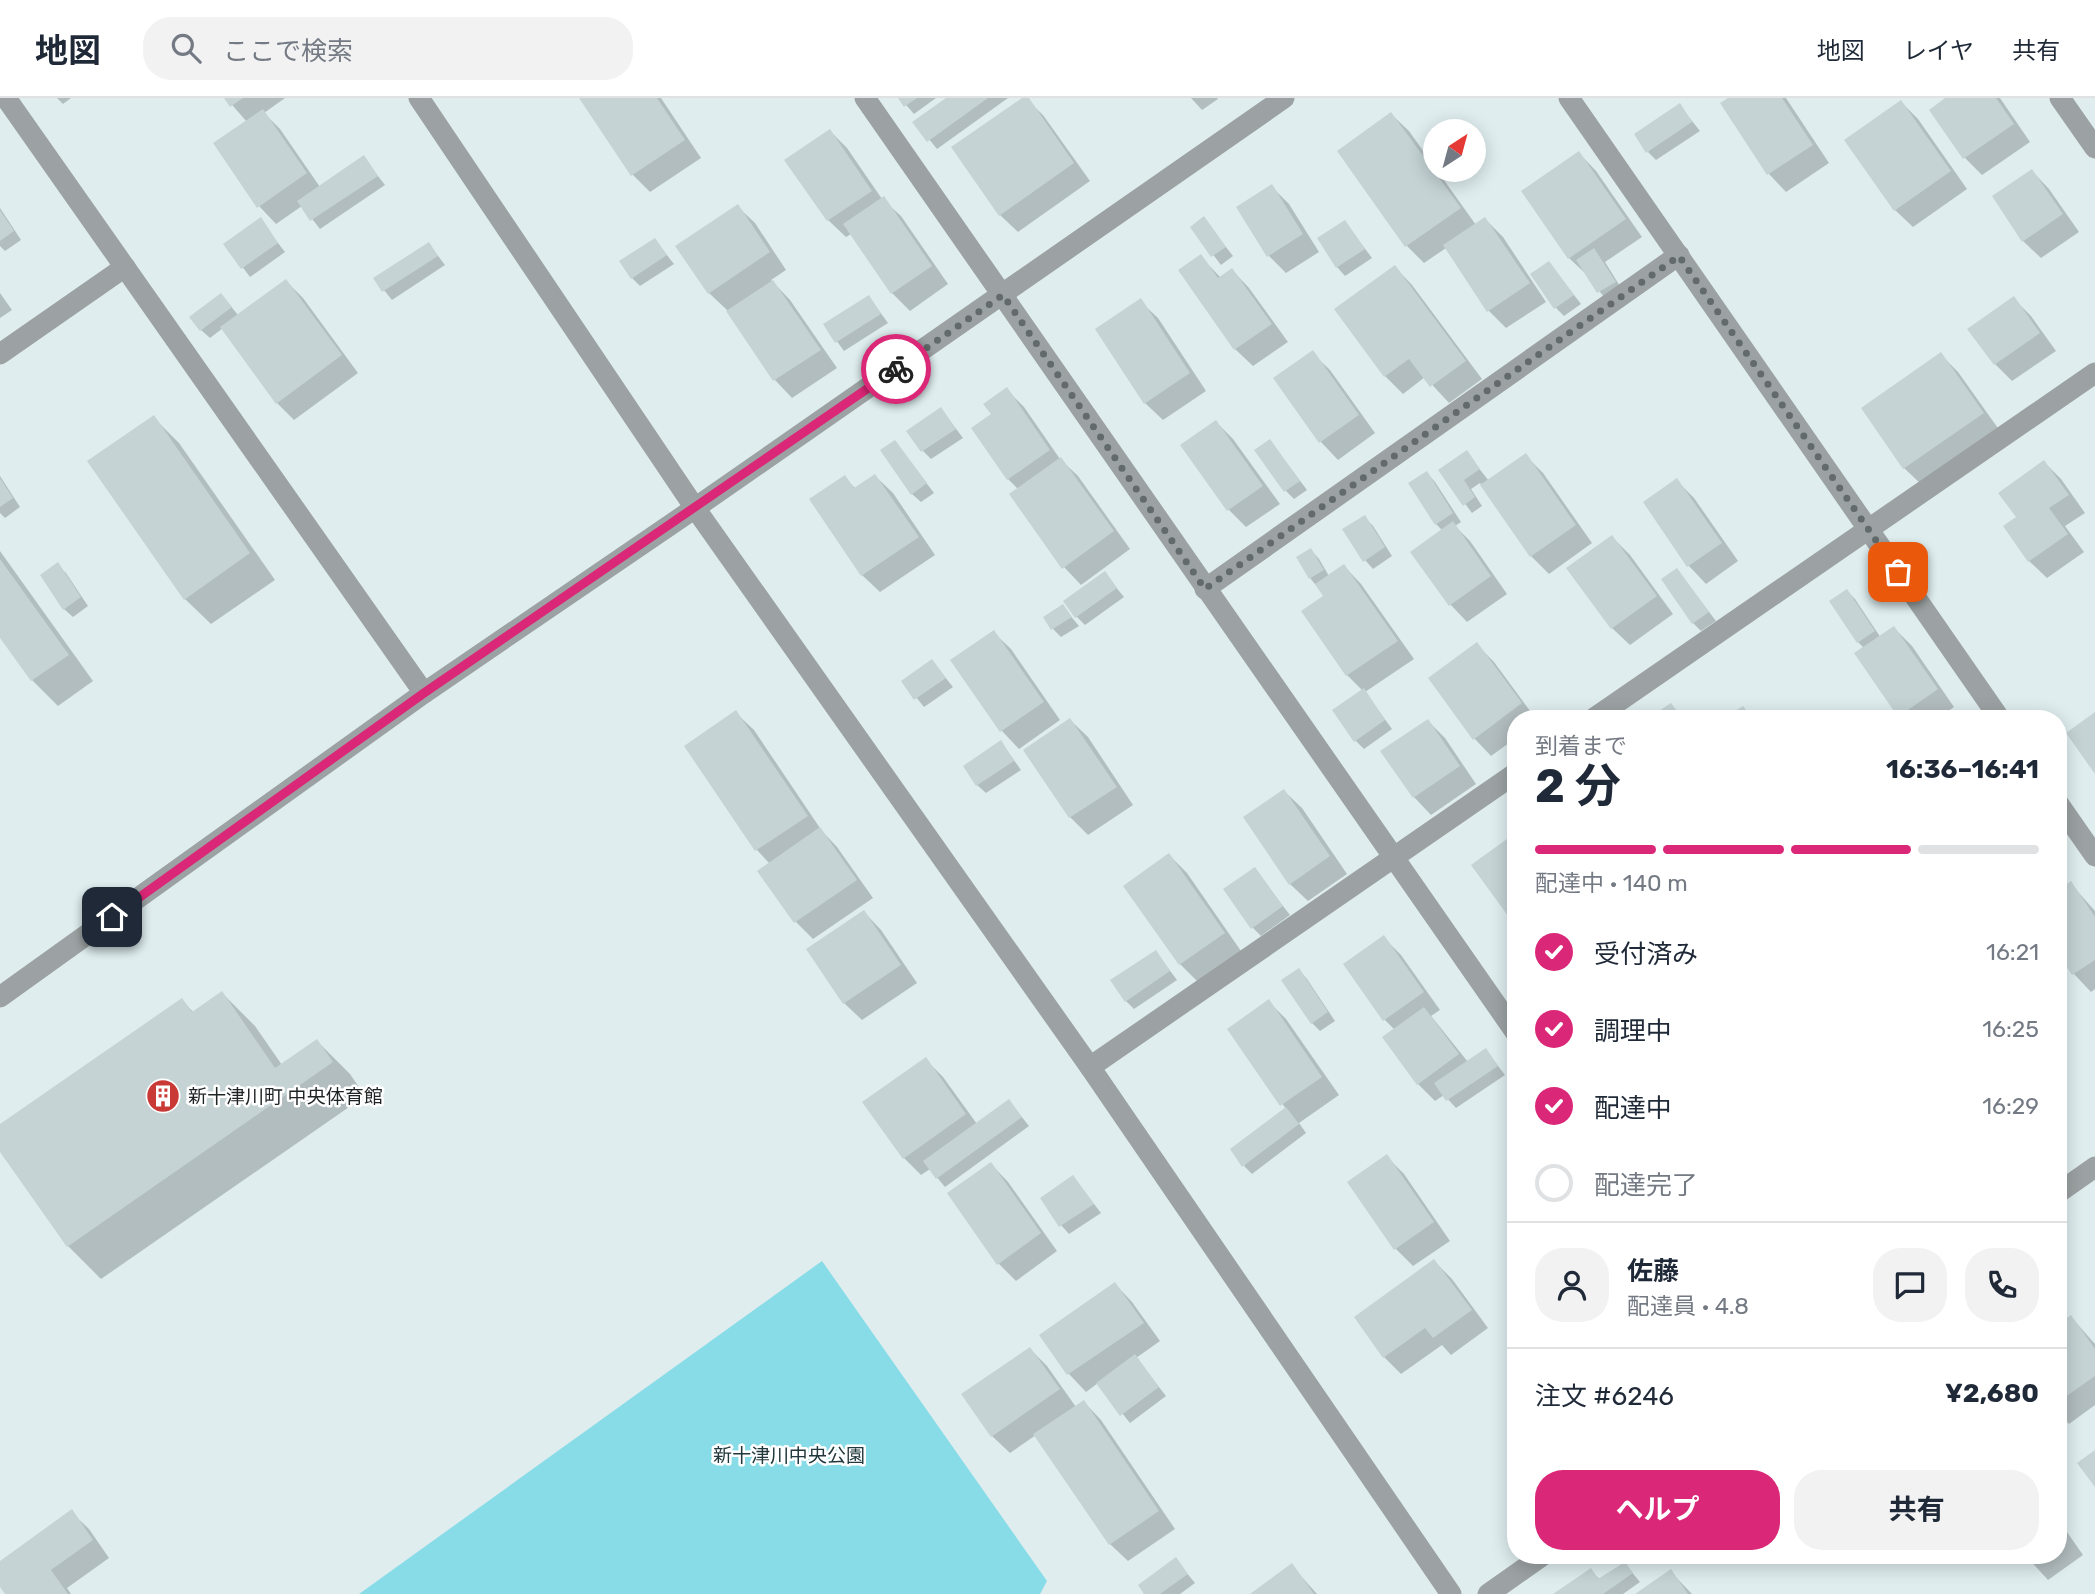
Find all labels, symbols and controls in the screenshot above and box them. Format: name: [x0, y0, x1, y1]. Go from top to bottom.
search box: [143, 17, 633, 80]
icon: search: [167, 29, 205, 67]
text: 地図: [35, 31, 101, 70]
text: ここで検索: [223, 36, 353, 67]
text: 地図: [1817, 37, 1865, 65]
text: レイヤ: [1903, 37, 1974, 65]
text: 共有: [2012, 37, 2060, 65]
north arrow: [1423, 119, 1486, 182]
map controls: [1423, 119, 1486, 182]
courier: [861, 334, 931, 404]
icon: bike: [877, 350, 915, 388]
pin: [1868, 542, 1928, 602]
icon: bag: [1879, 553, 1917, 591]
text: 到着まで: [1535, 732, 1627, 760]
text: 16:36–16:41: [1886, 754, 2039, 785]
text: 2 分: [1535, 759, 1621, 814]
text: 配達中 · 140 m: [1535, 869, 1688, 897]
pin: [82, 887, 142, 947]
icon: home: [93, 898, 131, 936]
icon: check: [1535, 933, 1573, 971]
text: 16:21: [1986, 938, 2039, 966]
text: 受付済み: [1594, 939, 1698, 970]
icon: check: [1535, 1010, 1573, 1048]
text: 16:25: [1982, 1015, 2039, 1043]
text: 調理中: [1594, 1016, 1672, 1047]
building icon: 新十津川町 中央体育館: [144, 1077, 182, 1115]
place label: 新十津川町 中央体育館: [188, 1085, 383, 1108]
icon: check: [1535, 1087, 1573, 1125]
text: 16:29: [1982, 1092, 2039, 1120]
text: 配達中: [1594, 1093, 1672, 1124]
text: 配達完了: [1594, 1170, 1698, 1201]
button: person: [1535, 1248, 1609, 1322]
button: chat: [1873, 1248, 1947, 1322]
button: phone: [1965, 1248, 2039, 1322]
text: 佐藤: [1627, 1256, 1679, 1287]
text: 配達員 · 4.8: [1627, 1292, 1749, 1320]
text: ¥2,680: [1945, 1378, 2039, 1409]
text: 注文 #6246: [1535, 1381, 1674, 1412]
park label: 新十津川中央公園: [713, 1444, 865, 1467]
button: ヘルプ: [1535, 1470, 1780, 1550]
button: 共有: [1794, 1470, 2039, 1550]

